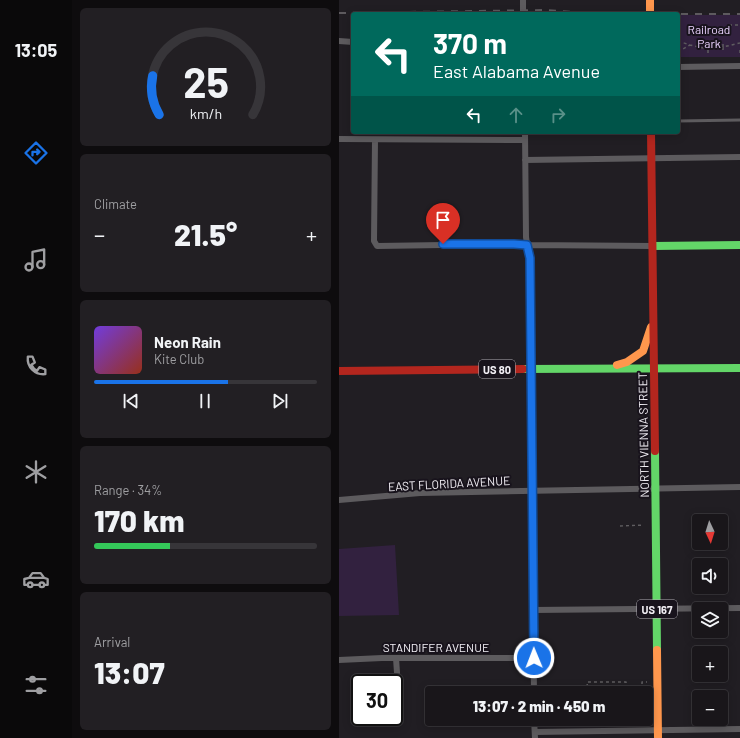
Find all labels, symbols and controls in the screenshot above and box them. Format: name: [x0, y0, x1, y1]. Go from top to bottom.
park label: Railroad Park: [688, 22, 730, 50]
text: 370 m: [433, 26, 507, 60]
icon: left: [367, 28, 419, 80]
text: 13:05: [15, 39, 57, 61]
text: 25: [183, 56, 228, 106]
text: East Alabama Avenue: [433, 60, 600, 82]
icon: left: [463, 104, 485, 126]
icon: ahead: [505, 104, 527, 126]
icon: right: [547, 104, 569, 126]
text: km/h: [189, 105, 222, 122]
icon: directions: [22, 139, 50, 167]
text: Climate: [94, 196, 137, 212]
pin: [426, 203, 460, 244]
icon: arrive: [432, 209, 454, 231]
text: 21.5°: [174, 216, 237, 252]
text: −: [94, 221, 105, 247]
text: +: [306, 221, 317, 247]
icon: music: [22, 246, 50, 274]
text: Neon Rain: [154, 333, 221, 351]
text: Kite Club: [154, 351, 204, 367]
icon: phone: [22, 352, 50, 380]
road number: US 80: [479, 360, 515, 378]
street label: NORTH VIENNA STREET: [635, 372, 651, 498]
icon: previous: [120, 390, 142, 412]
icon: pause: [194, 390, 216, 412]
icon: next: [269, 390, 291, 412]
icon: climate: [22, 458, 50, 486]
street label: EAST FLORIDA AVENUE: [387, 473, 511, 493]
text: Range · 34%: [94, 482, 162, 498]
text: 170 km: [94, 502, 184, 538]
north arrow: [692, 514, 728, 550]
map controls: [692, 514, 728, 726]
button: sound: [692, 558, 728, 594]
icon: car: [22, 565, 50, 593]
road number: US 167: [637, 600, 677, 618]
button: layers: [692, 602, 728, 638]
text: Arrival: [94, 634, 130, 650]
position arrow: [513, 637, 555, 679]
street label: STANDIFER AVENUE: [383, 640, 489, 654]
button: +: [692, 646, 728, 682]
text: 13:07: [94, 654, 165, 690]
icon: filters: [22, 671, 50, 699]
speed limit sign: 30: [351, 674, 403, 726]
button: −: [692, 690, 728, 726]
text: 13:07 · 2 min · 450 m: [473, 697, 605, 715]

